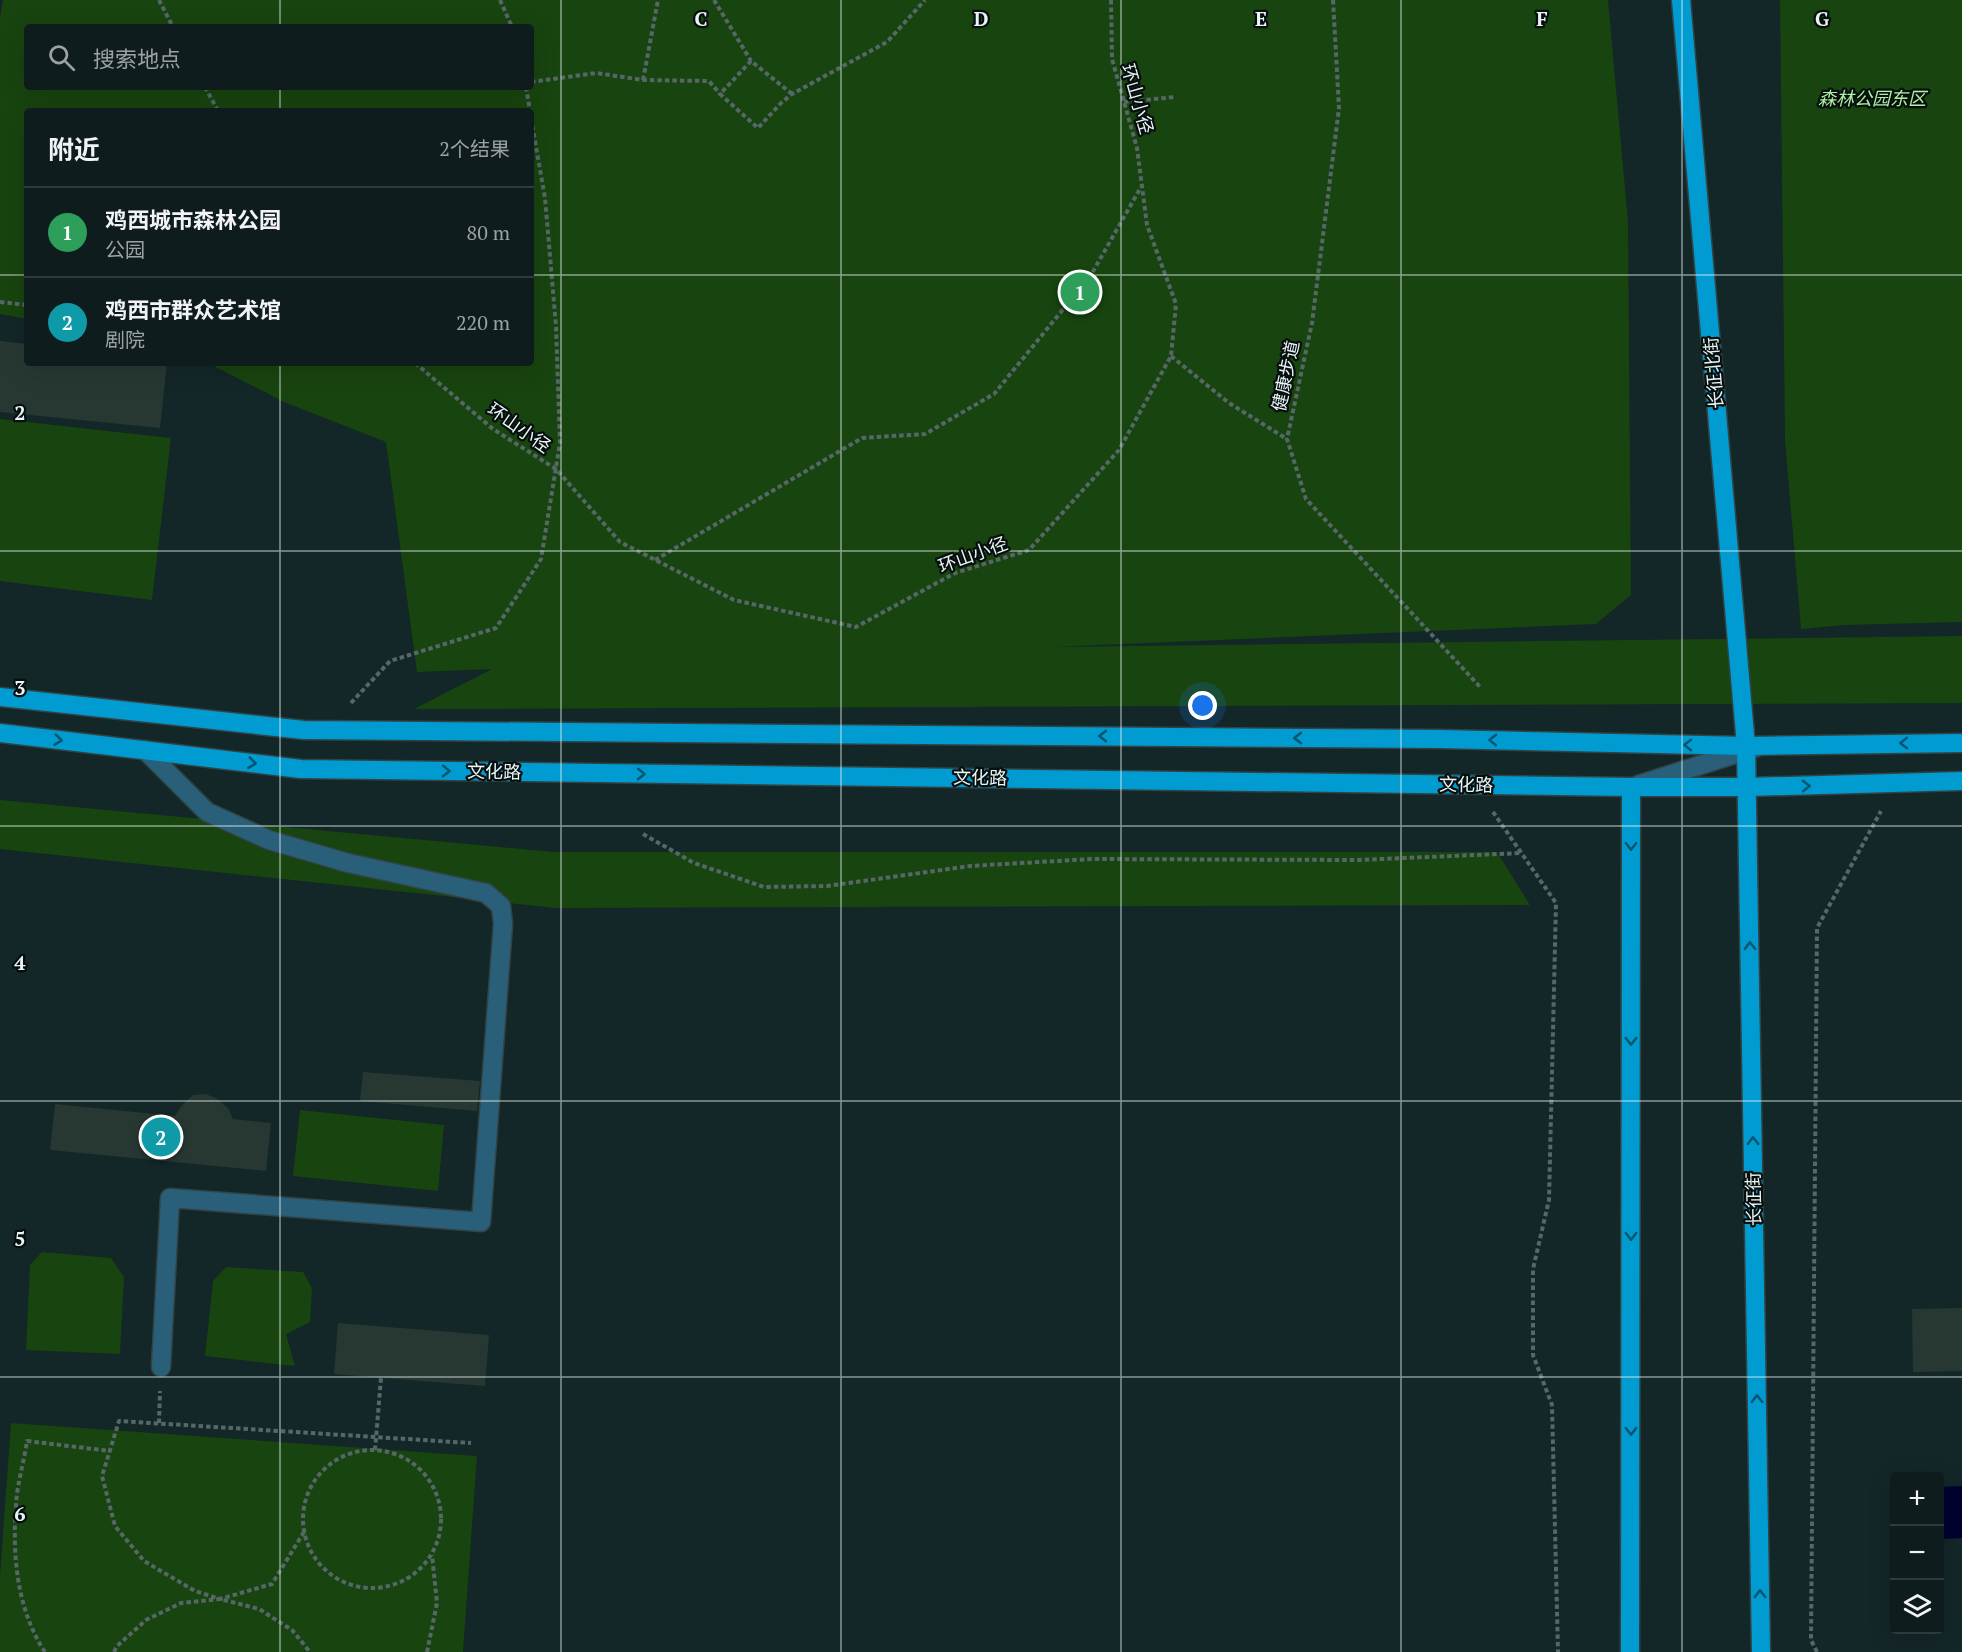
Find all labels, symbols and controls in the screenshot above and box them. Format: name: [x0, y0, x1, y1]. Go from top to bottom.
text: C: [694, 5, 708, 32]
text: D: [974, 5, 988, 32]
text: E: [1255, 5, 1267, 32]
text: F: [1536, 5, 1548, 32]
text: G: [1815, 5, 1829, 32]
search box: [24, 24, 534, 90]
icon: search: [45, 41, 78, 74]
text: 搜索地点: [93, 44, 181, 73]
street label: 环山小径: [1117, 61, 1159, 137]
park label: 森林公园东区: [1818, 86, 1929, 110]
text: 附近: [48, 132, 100, 166]
text: 2个结果: [439, 135, 510, 162]
text: 鸡西城市森林公园: [105, 205, 281, 234]
text: 1: [62, 219, 73, 246]
text: 80 m: [467, 219, 510, 246]
text: 公园: [105, 236, 145, 263]
pin: 1: [1060, 270, 1100, 314]
text: 鸡西市群众艺术馆: [105, 295, 281, 324]
text: 2: [62, 309, 73, 336]
text: 220 m: [456, 309, 510, 336]
text: 剧院: [105, 326, 145, 353]
street label: 长征北街: [1698, 336, 1728, 410]
street label: 健康步道: [1266, 338, 1304, 414]
street label: 环山小径: [483, 397, 556, 458]
text: 2: [14, 399, 26, 426]
street label: 环山小径: [935, 530, 1011, 578]
text: 3: [14, 674, 26, 701]
your location: [1188, 691, 1217, 720]
one-way arrow: [1098, 730, 1107, 742]
one-way arrow: [1293, 732, 1302, 744]
one-way arrow: [53, 733, 63, 745]
one-way arrow: [1488, 734, 1497, 747]
one-way arrow: [1899, 737, 1908, 749]
one-way arrow: [1683, 739, 1692, 751]
one-way arrow: [247, 756, 256, 769]
street label: 文化路: [467, 759, 521, 783]
one-way arrow: [442, 765, 451, 777]
street label: 文化路: [953, 765, 1007, 789]
one-way arrow: [637, 767, 646, 780]
street label: 文化路: [1439, 772, 1493, 796]
one-way arrow: [1801, 779, 1810, 792]
one-way arrow: [1625, 841, 1638, 850]
one-way arrow: [1744, 941, 1756, 950]
text: 4: [14, 949, 26, 976]
one-way arrow: [1625, 1036, 1637, 1045]
pin: 2: [142, 1114, 180, 1160]
one-way arrow: [1747, 1136, 1759, 1145]
street label: 长征街: [1741, 1172, 1765, 1226]
text: 5: [14, 1225, 26, 1252]
one-way arrow: [1625, 1231, 1637, 1240]
one-way arrow: [1751, 1394, 1763, 1403]
one-way arrow: [1625, 1426, 1637, 1435]
map controls: [1890, 1472, 1944, 1634]
button: +: [1890, 1472, 1944, 1526]
text: 6: [14, 1500, 26, 1527]
button: −: [1890, 1526, 1944, 1580]
button: layers: [1890, 1580, 1944, 1634]
one-way arrow: [1754, 1589, 1766, 1598]

